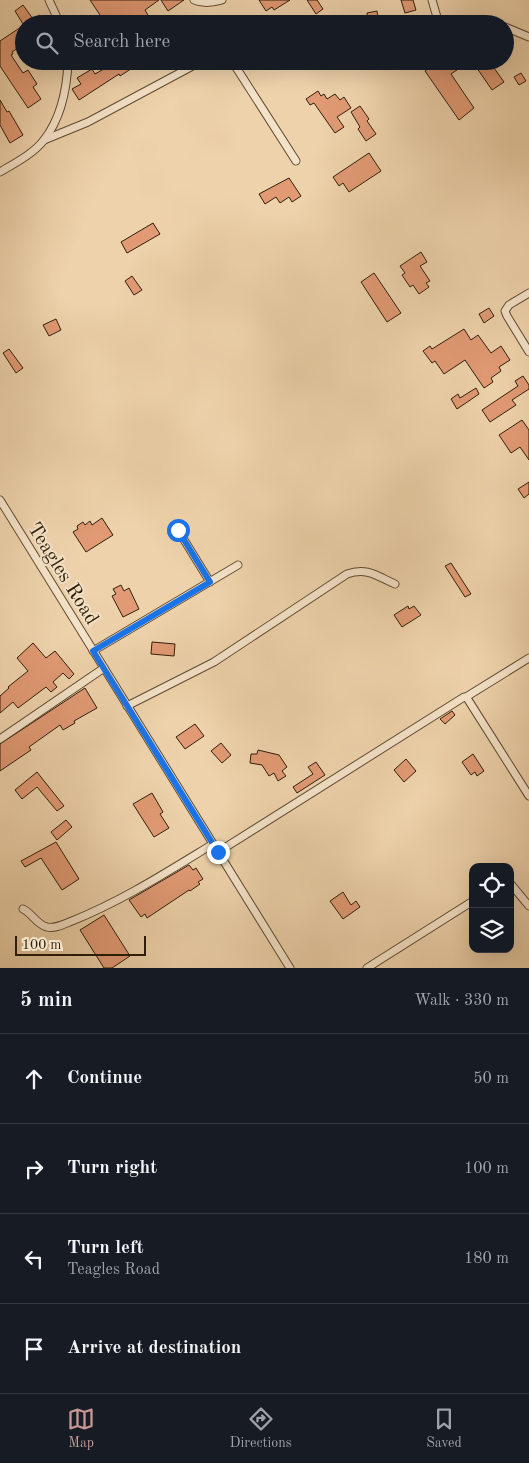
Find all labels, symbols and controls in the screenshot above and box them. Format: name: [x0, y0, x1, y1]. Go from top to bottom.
search box: [15, 15, 514, 70]
icon: search: [33, 29, 61, 57]
text: Search here: [73, 33, 170, 52]
street label: Teagles Road: [23, 519, 102, 629]
route start: [167, 519, 190, 542]
route end: [207, 841, 230, 864]
map controls: [469, 863, 514, 953]
button: locate: [469, 863, 514, 908]
button: layers: [469, 908, 514, 953]
scale bar: [15, 933, 146, 956]
text: 100 m: [22, 938, 61, 952]
text: 5 min: [20, 990, 73, 1011]
text: Walk · 330 m: [414, 993, 509, 1009]
icon: ahead: [20, 1065, 48, 1093]
text: Continue: [67, 1069, 142, 1088]
text: 50 m: [473, 1071, 509, 1087]
icon: right: [20, 1155, 48, 1183]
text: Turn right: [67, 1159, 157, 1178]
text: 100 m: [464, 1161, 509, 1177]
text: Turn left: [67, 1239, 144, 1258]
icon: left: [20, 1245, 48, 1273]
text: 180 m: [464, 1251, 509, 1267]
text: Teagles Road: [67, 1262, 160, 1278]
icon: arrive: [20, 1335, 48, 1363]
text: Arrive at destination: [67, 1339, 241, 1358]
tab: Map: [67, 1405, 95, 1452]
tab: Directions: [230, 1405, 292, 1452]
tab: Saved: [426, 1405, 462, 1452]

